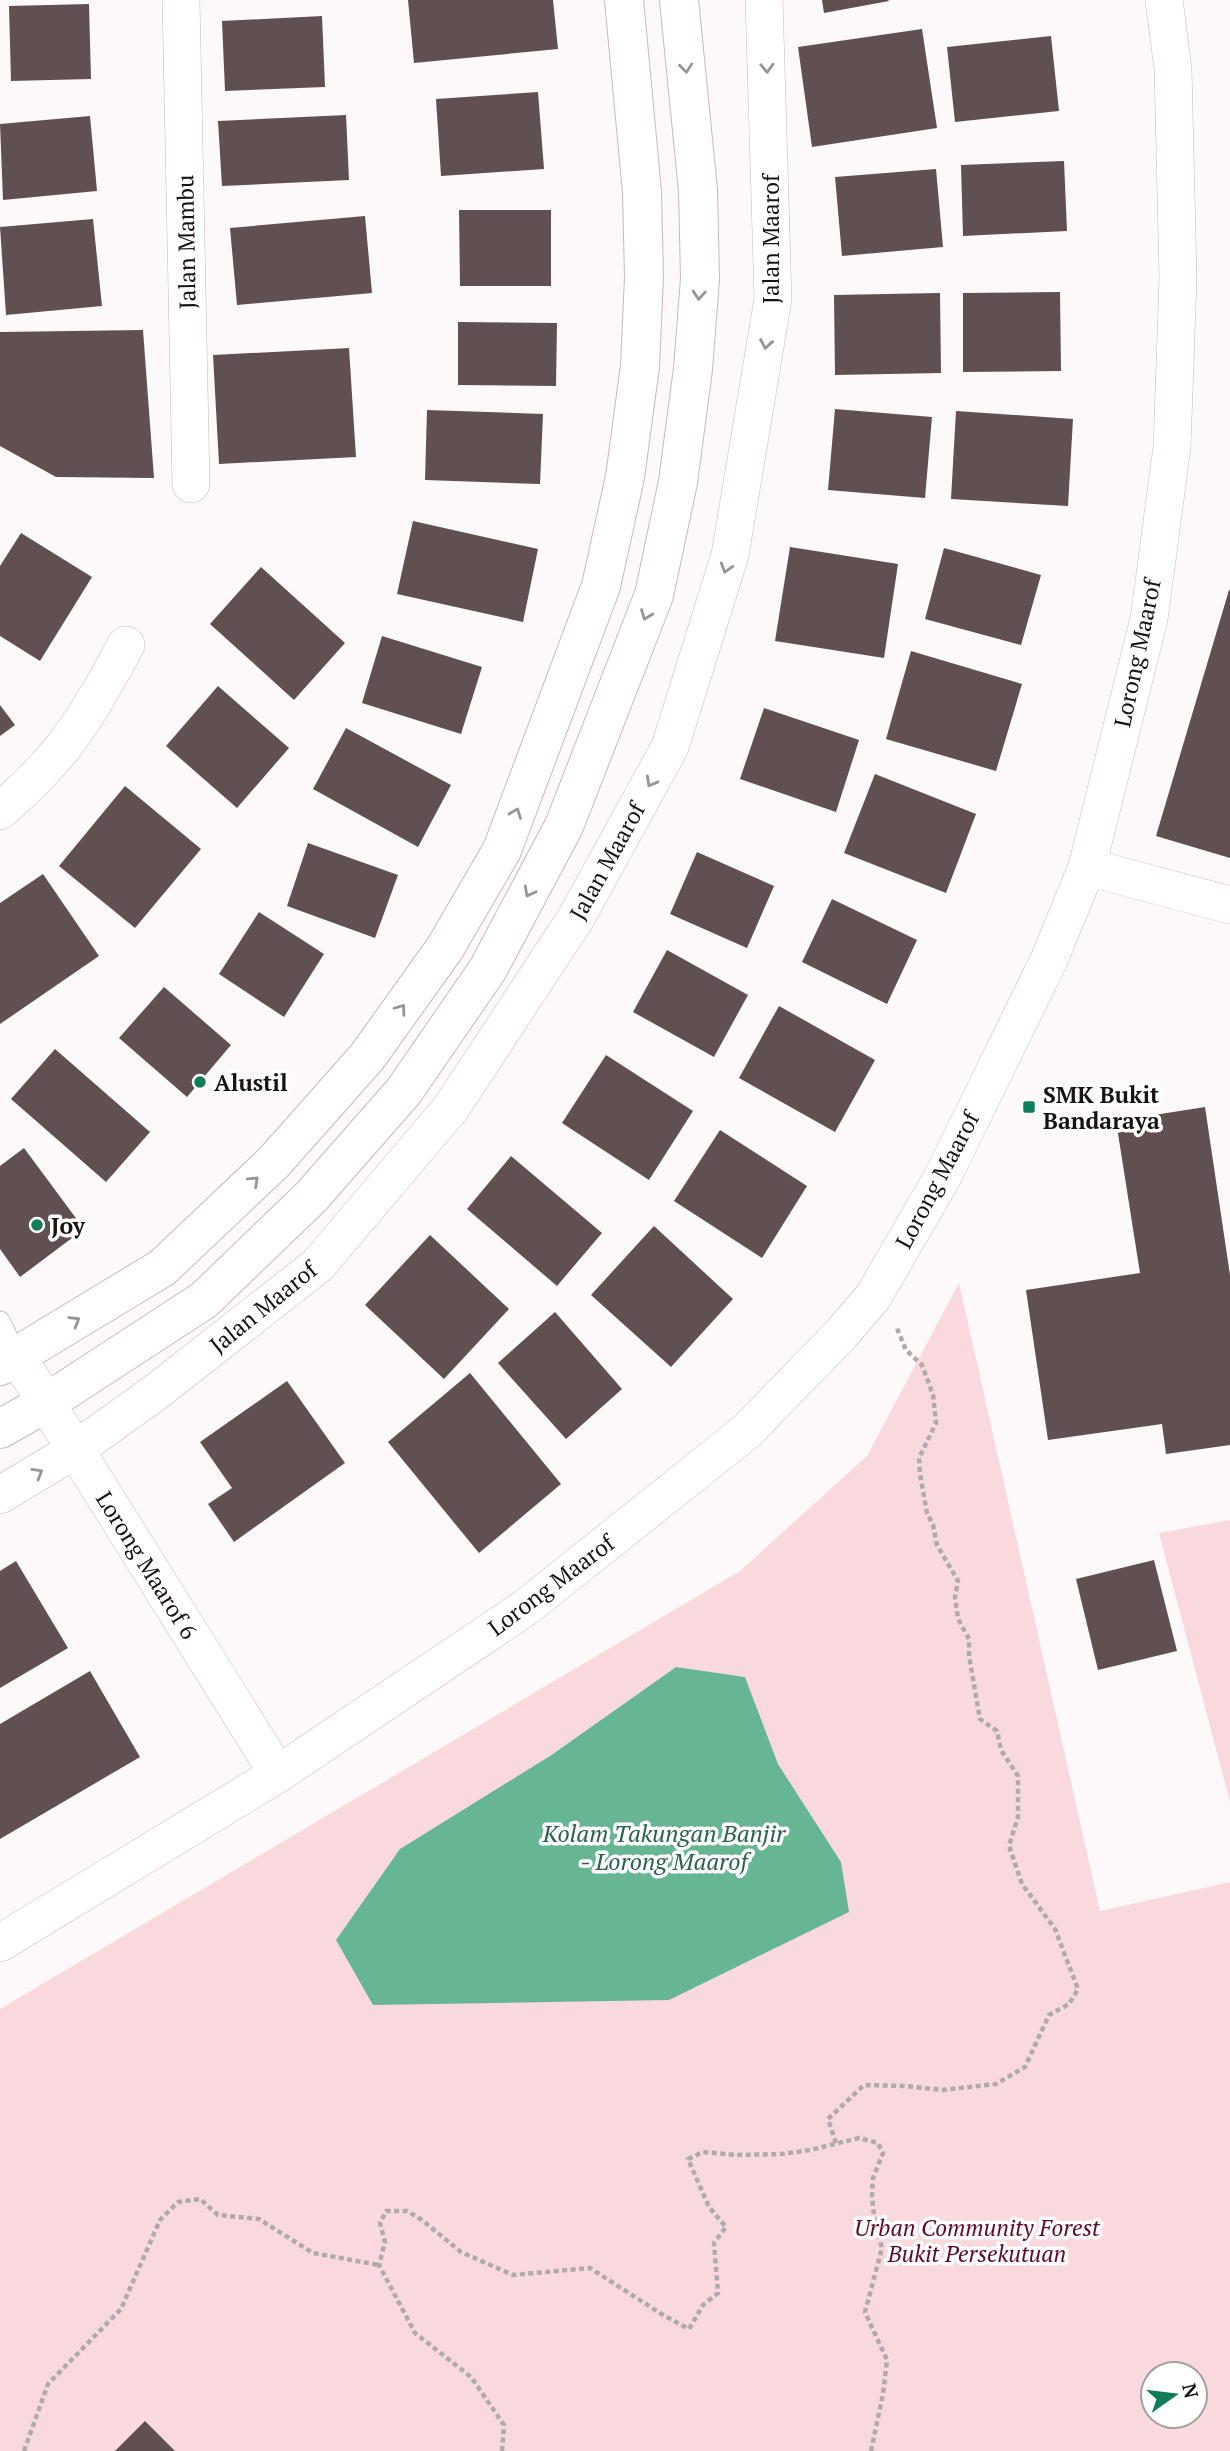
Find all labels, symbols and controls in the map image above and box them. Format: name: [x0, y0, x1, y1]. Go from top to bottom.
one-way arrow: [678, 63, 693, 74]
one-way arrow: [759, 63, 775, 74]
street label: Jalan Maarof: [755, 172, 786, 304]
street label: Jalan Mambu: [169, 175, 203, 309]
one-way arrow: [692, 290, 707, 301]
one-way arrow: [759, 338, 774, 350]
one-way arrow: [719, 561, 734, 573]
street label: Lorong Maarof: [1106, 574, 1168, 730]
one-way arrow: [640, 608, 654, 620]
one-way arrow: [646, 775, 659, 787]
street label: Jalan Maarof: [562, 795, 653, 925]
one-way arrow: [507, 808, 521, 820]
one-way arrow: [524, 885, 537, 897]
one-way arrow: [393, 1004, 406, 1017]
place label: Alustil: [214, 1067, 288, 1098]
marker: Alustil: [192, 1074, 208, 1090]
place label: SMK Bukit Bandaraya: [1043, 1079, 1160, 1136]
marker: SMK Bukit Bandaraya: [1021, 1099, 1037, 1115]
street label: Lorong Maarof: [888, 1104, 987, 1254]
one-way arrow: [246, 1177, 259, 1190]
place label: Joy: [51, 1210, 86, 1241]
marker: Joy: [29, 1217, 45, 1233]
street label: Jalan Maarof: [203, 1253, 325, 1360]
one-way arrow: [68, 1316, 81, 1329]
one-way arrow: [30, 1468, 43, 1481]
street label: Lorong Maarof 6: [89, 1485, 205, 1645]
street label: Lorong Maarof: [481, 1526, 622, 1643]
water label: Kolam Takungan Banjir - Lorong Maarof: [542, 1817, 787, 1877]
park label: Urban Community Forest Bukit Persekutuan: [854, 2212, 1101, 2269]
north arrow: [1139, 2360, 1209, 2430]
text: N: [1177, 2381, 1205, 2401]

